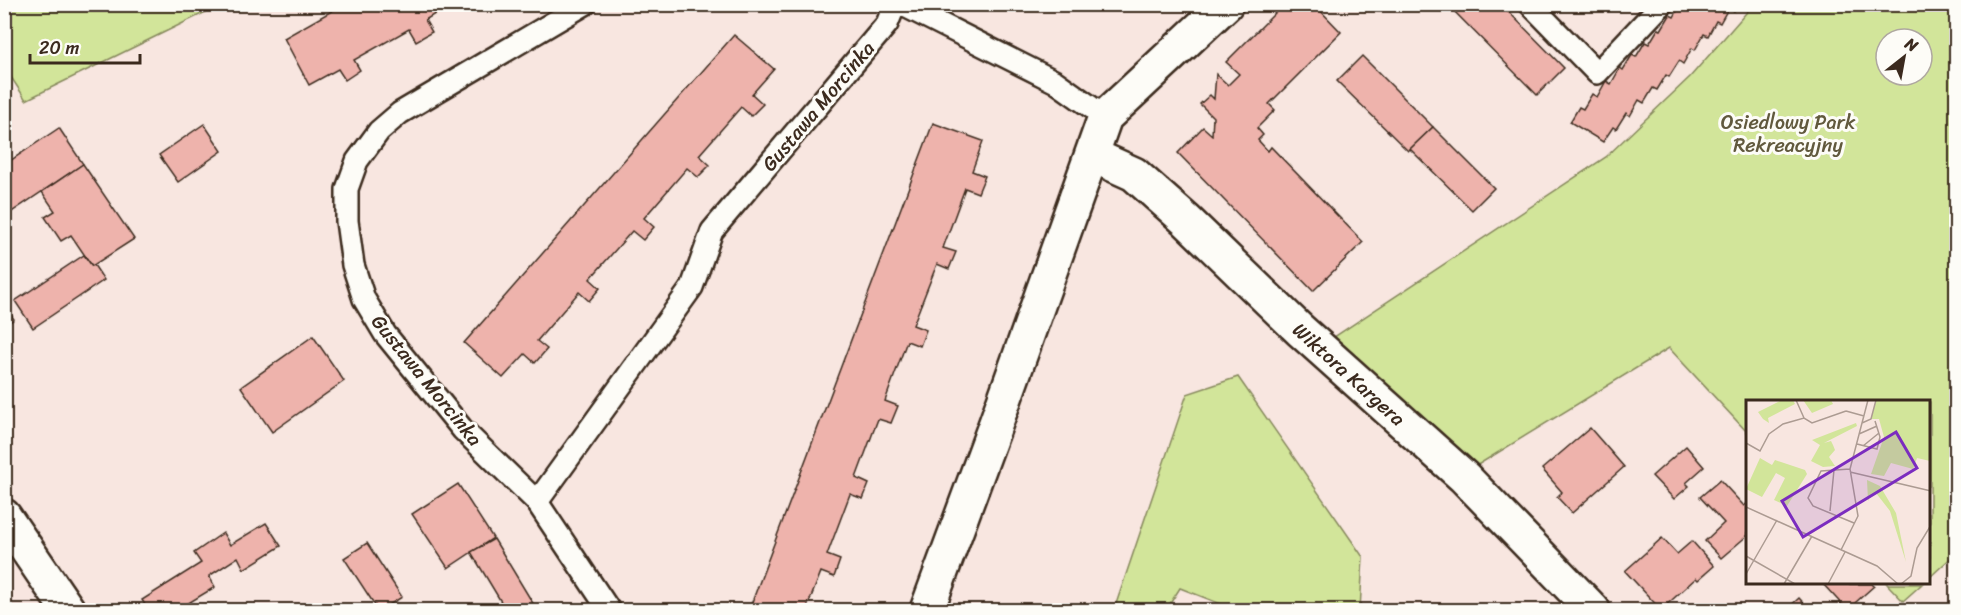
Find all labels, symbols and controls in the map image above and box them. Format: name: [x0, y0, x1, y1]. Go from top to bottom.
scale bar: [30, 27, 140, 65]
north arrow: [1874, 27, 1934, 87]
text: N: [1898, 29, 1924, 60]
text: 20 m: [39, 32, 79, 64]
street label: Gustawa Morcinka: [753, 33, 884, 180]
park label: Osiedlowy Park Rekreacyjny: [1721, 105, 1856, 163]
street label: Gustawa Morcinka: [362, 306, 491, 454]
street label: Wiktora Kargera: [1284, 314, 1413, 435]
inset map: [1746, 400, 1931, 585]

